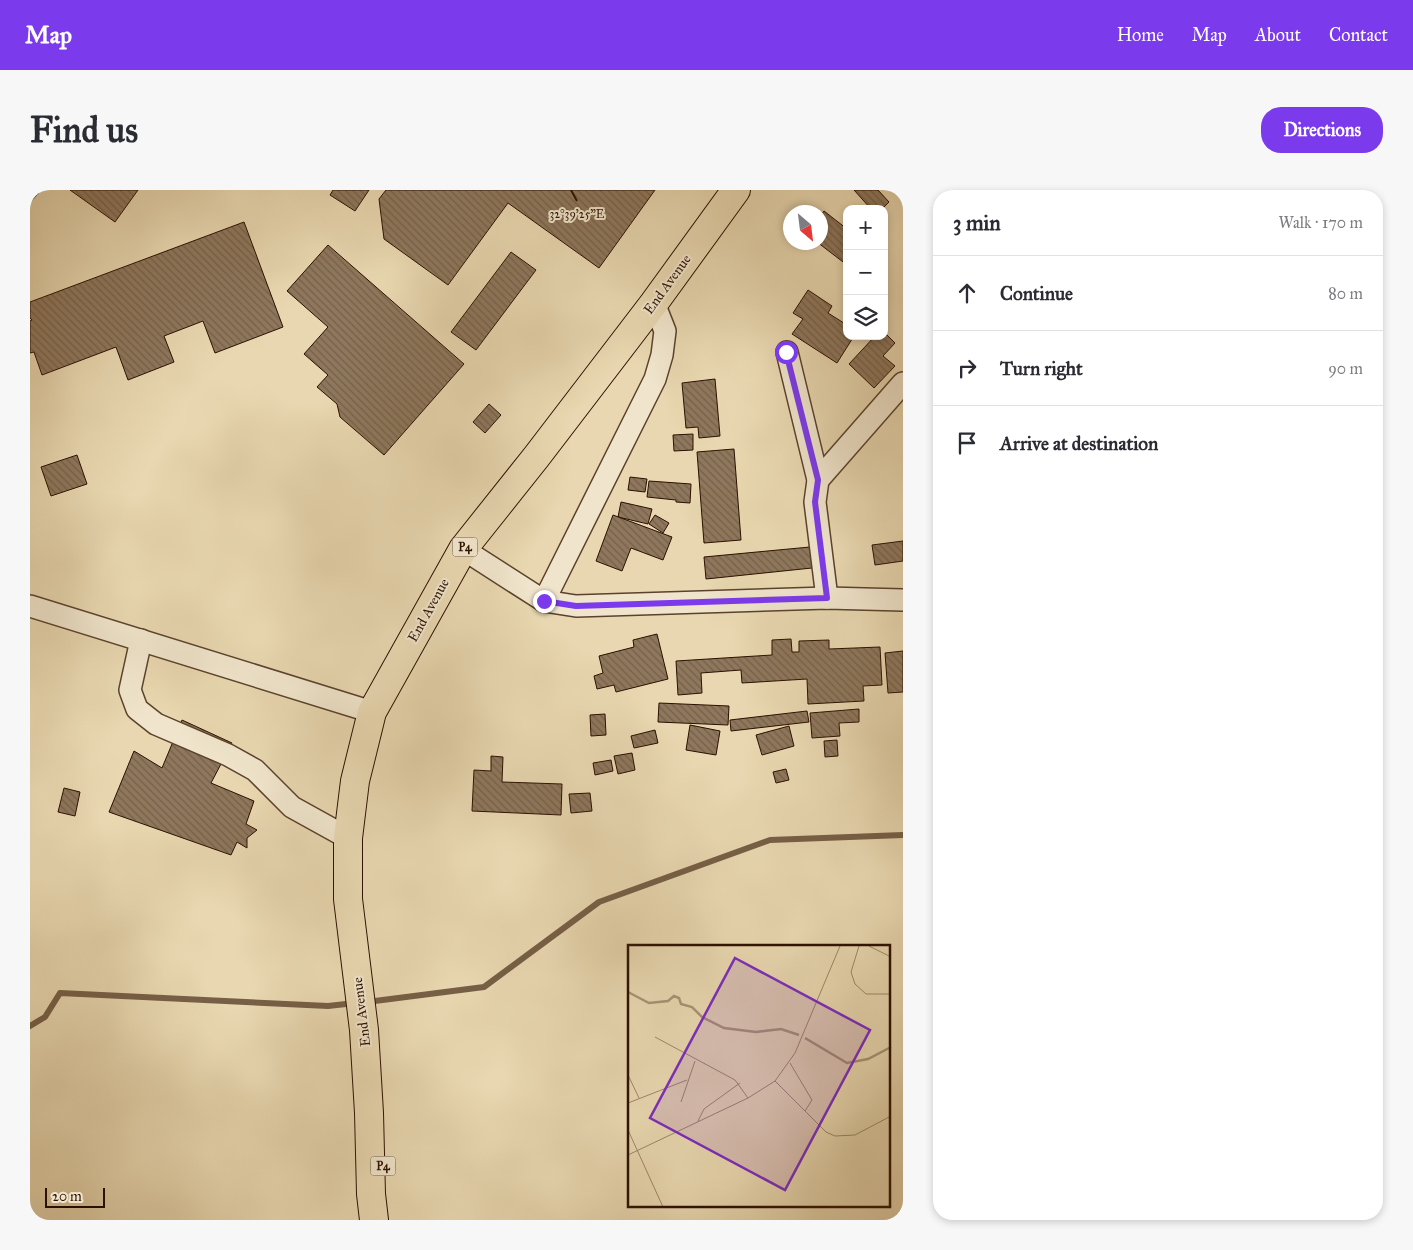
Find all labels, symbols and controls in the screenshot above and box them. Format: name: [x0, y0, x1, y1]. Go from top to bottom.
text: Map: [25, 20, 72, 50]
text: Home: [1117, 24, 1164, 46]
text: Map: [1192, 24, 1227, 46]
text: About: [1255, 24, 1301, 46]
text: Contact: [1329, 24, 1388, 46]
button: Directions: [1261, 107, 1383, 153]
text: Find us: [30, 109, 138, 152]
north arrow: [783, 205, 828, 250]
map controls: [843, 205, 888, 340]
button: +: [843, 205, 888, 250]
text: 32°39'25"E: [550, 207, 605, 221]
text: 3 min: [953, 210, 1001, 236]
text: Walk · 170 m: [1279, 213, 1363, 232]
button: −: [843, 250, 888, 295]
street label: End Avenue: [640, 251, 695, 317]
icon: ahead: [953, 279, 981, 307]
text: Continue: [1000, 282, 1073, 305]
text: 80 m: [1328, 284, 1363, 303]
button: layers: [843, 295, 888, 340]
route start: [775, 341, 798, 364]
icon: right: [953, 354, 981, 382]
text: Turn right: [1000, 357, 1083, 380]
text: 90 m: [1328, 359, 1363, 378]
icon: arrive: [953, 429, 981, 457]
text: Arrive at destination: [1000, 432, 1158, 455]
road number: P4: [452, 538, 478, 557]
street label: End Avenue: [404, 576, 453, 645]
route end: [533, 590, 556, 613]
inset map: [628, 945, 891, 1208]
street label: End Avenue: [349, 976, 374, 1048]
road number: P4: [370, 1156, 396, 1176]
scale bar: [45, 1185, 105, 1208]
text: 20 m: [52, 1188, 82, 1205]

